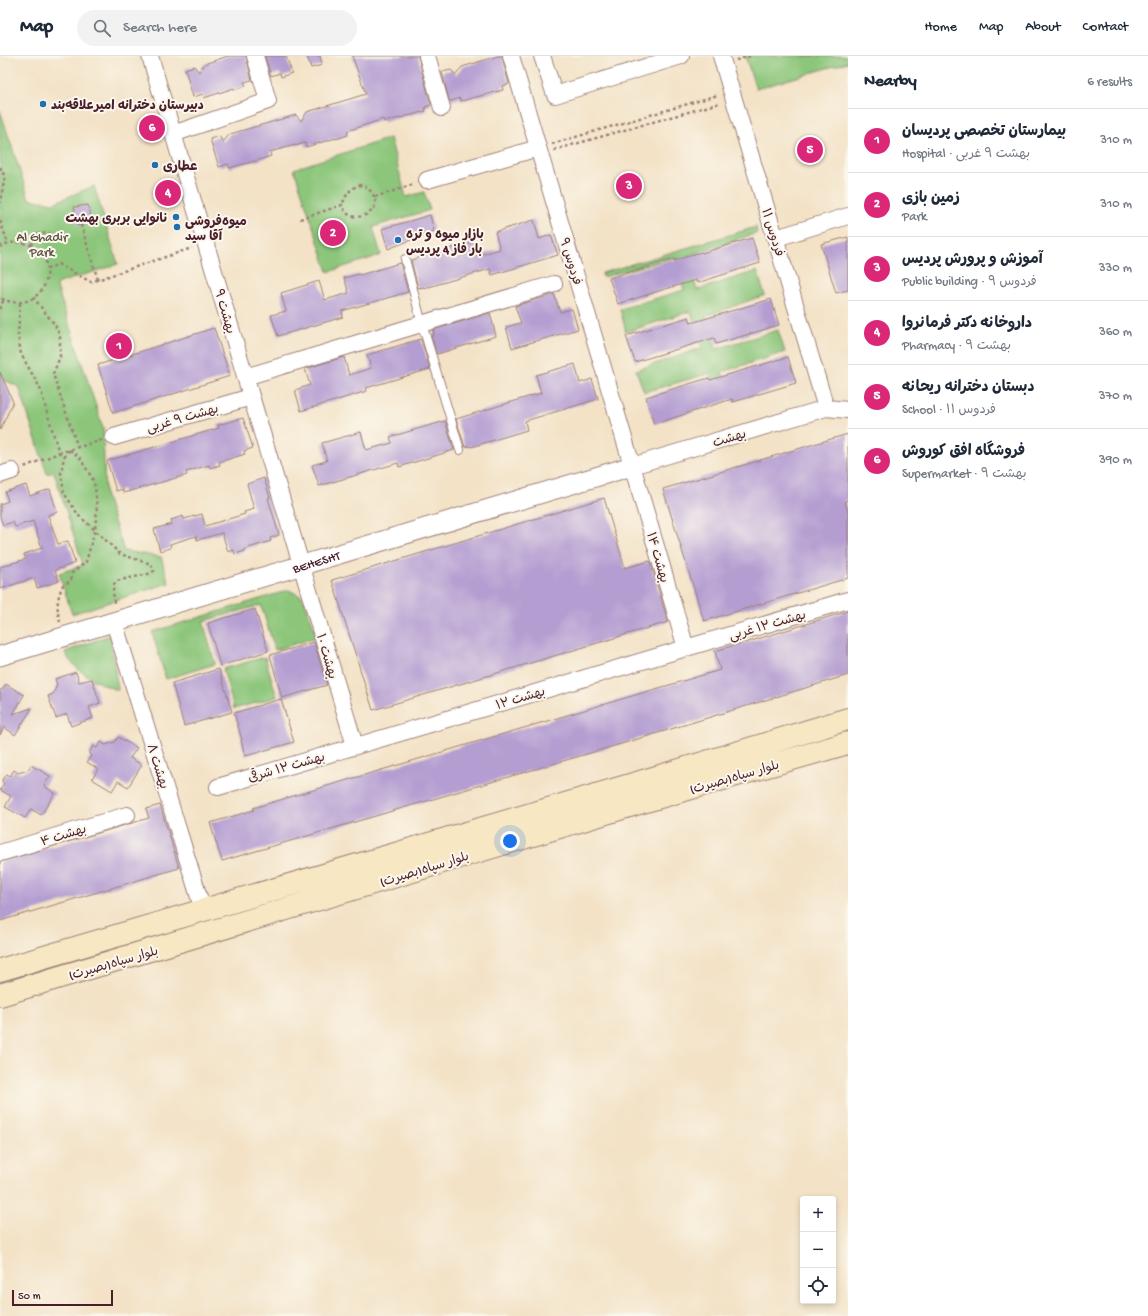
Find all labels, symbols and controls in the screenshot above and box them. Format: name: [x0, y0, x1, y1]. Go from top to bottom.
search box: [77, 10, 357, 46]
text: Map: [20, 16, 53, 39]
icon: search: [91, 17, 113, 39]
text: Search here: [123, 19, 197, 37]
text: Home: [925, 19, 957, 36]
text: Map: [979, 19, 1003, 36]
text: About: [1025, 19, 1061, 36]
text: Contact: [1083, 19, 1128, 36]
text: Nearby: [864, 72, 917, 92]
text: 6 results: [1087, 75, 1132, 90]
place label: دبیرستان دخترانه امیرعلاقه‌بند: [51, 98, 204, 114]
marker: دبیرستان دخترانه امیرعلاقه‌بند: [38, 99, 48, 109]
pin: 6: [139, 113, 165, 143]
text: بیمارستان تخصصی پردیسان: [902, 123, 1066, 141]
text: 1: [874, 133, 880, 148]
text: 310 m: [1100, 133, 1132, 148]
pin: 5: [797, 135, 823, 165]
text: Hospital · بهشت ۹ غربی: [902, 147, 1030, 162]
marker: عطاری: [150, 160, 160, 170]
place label: عطاری: [163, 160, 197, 175]
pin: 3: [616, 171, 642, 201]
pin: 4: [155, 178, 181, 208]
text: زمین بازی: [902, 190, 960, 208]
text: 2: [874, 197, 880, 212]
text: 310 m: [1100, 197, 1132, 212]
street label: فردوس ۱۱: [757, 207, 786, 259]
text: Park: [902, 210, 927, 225]
place label: نانوایی بربری بهشت: [65, 212, 168, 227]
marker: نانوایی بربری بهشت: [171, 212, 181, 222]
place label: میوه‌فروشی آقا سید: [185, 213, 247, 245]
pin: 2: [320, 218, 346, 248]
marker: میوه‌فروشی آقا سید: [172, 222, 182, 232]
place label: بازار میوه و تره بار فاز 4 پردیس: [406, 228, 484, 258]
park label: Al Ghadir Park: [16, 231, 69, 261]
marker: بازار میوه و تره بار فاز 4 پردیس: [393, 235, 403, 245]
street label: فردوس ۹: [555, 236, 585, 287]
text: آموزش و پرورش پردیس: [902, 251, 1042, 269]
text: 3: [874, 261, 880, 276]
text: 330 m: [1099, 261, 1132, 276]
text: Public building · فردوس ۹: [902, 275, 1037, 290]
street label: بهشت ۹: [210, 287, 238, 336]
text: داروخانه دکتر فرمانروا: [902, 315, 1032, 333]
text: 4: [874, 325, 880, 340]
text: 360 m: [1099, 325, 1132, 340]
pin: 1: [106, 331, 132, 361]
text: Pharmacy · بهشت ۹: [902, 339, 1011, 354]
text: دبستان دخترانه ریحانه: [902, 379, 1034, 397]
text: 5: [874, 389, 880, 404]
text: 370 m: [1099, 389, 1132, 404]
street label: بهشت ۹ غربی: [145, 401, 220, 437]
text: School · فردوس ۱۱: [902, 403, 996, 418]
street label: بهشت: [711, 427, 748, 452]
text: فروشگاه افق کوروش: [902, 443, 1025, 461]
text: 6: [874, 453, 880, 468]
text: 390 m: [1099, 453, 1132, 468]
text: Supermarket · بهشت ۹: [902, 467, 1027, 482]
street label: بهشت ۱۴: [642, 531, 671, 585]
street label: BEHESHT: [290, 549, 343, 578]
street label: بهشت ۱۲ غربی: [727, 608, 808, 645]
street label: بهشت ۱۰: [312, 632, 339, 681]
street label: بهشت ۱۲: [494, 685, 547, 714]
street label: بهشت ۸: [143, 742, 171, 791]
street label: بهشت ۱۲ شرقی: [246, 747, 327, 787]
street label: بلوار سپاه(بصیرت): [688, 758, 781, 798]
street label: بهشت ۴: [39, 822, 88, 850]
your location: [500, 831, 520, 851]
street label: بلوار سپاه(بصیرت): [378, 850, 471, 891]
street label: بلوار سپاه(بصیرت): [67, 944, 160, 984]
map controls: [800, 1196, 836, 1304]
button: +: [800, 1196, 836, 1232]
button: −: [800, 1232, 836, 1268]
button: locate: [800, 1268, 836, 1304]
scale bar: [12, 1288, 113, 1307]
text: 50 m: [18, 1291, 40, 1303]

